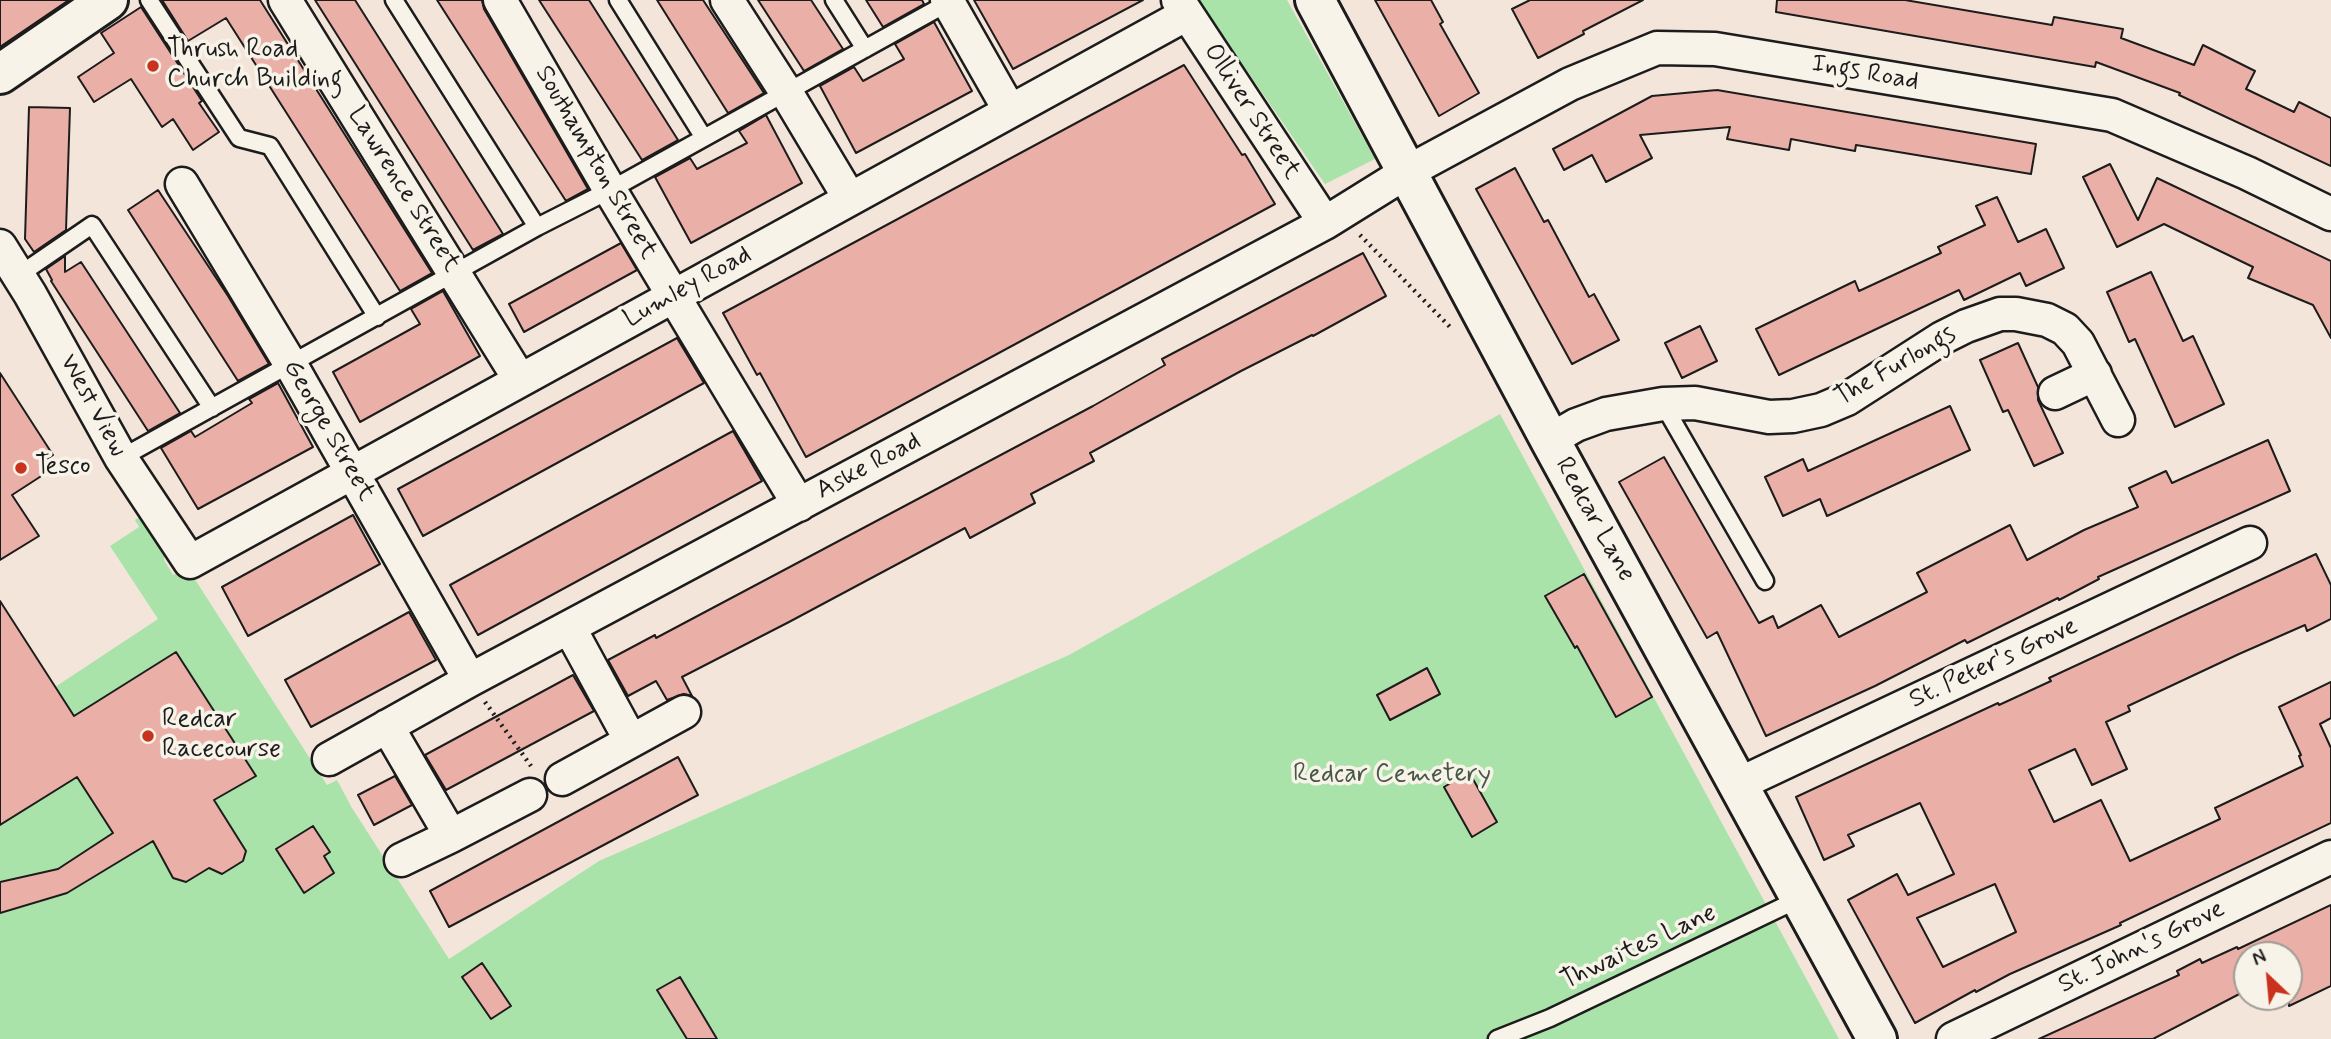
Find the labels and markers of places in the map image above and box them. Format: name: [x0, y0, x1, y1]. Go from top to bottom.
place label: Thrush Road Church Building: [167, 35, 342, 96]
marker: Thrush Road Church Building: [145, 58, 161, 74]
place label: Tesco: [35, 452, 91, 484]
marker: Tesco: [13, 460, 29, 476]
place label: Redcar Racecourse: [162, 705, 281, 766]
marker: Redcar Racecourse: [140, 728, 156, 744]

